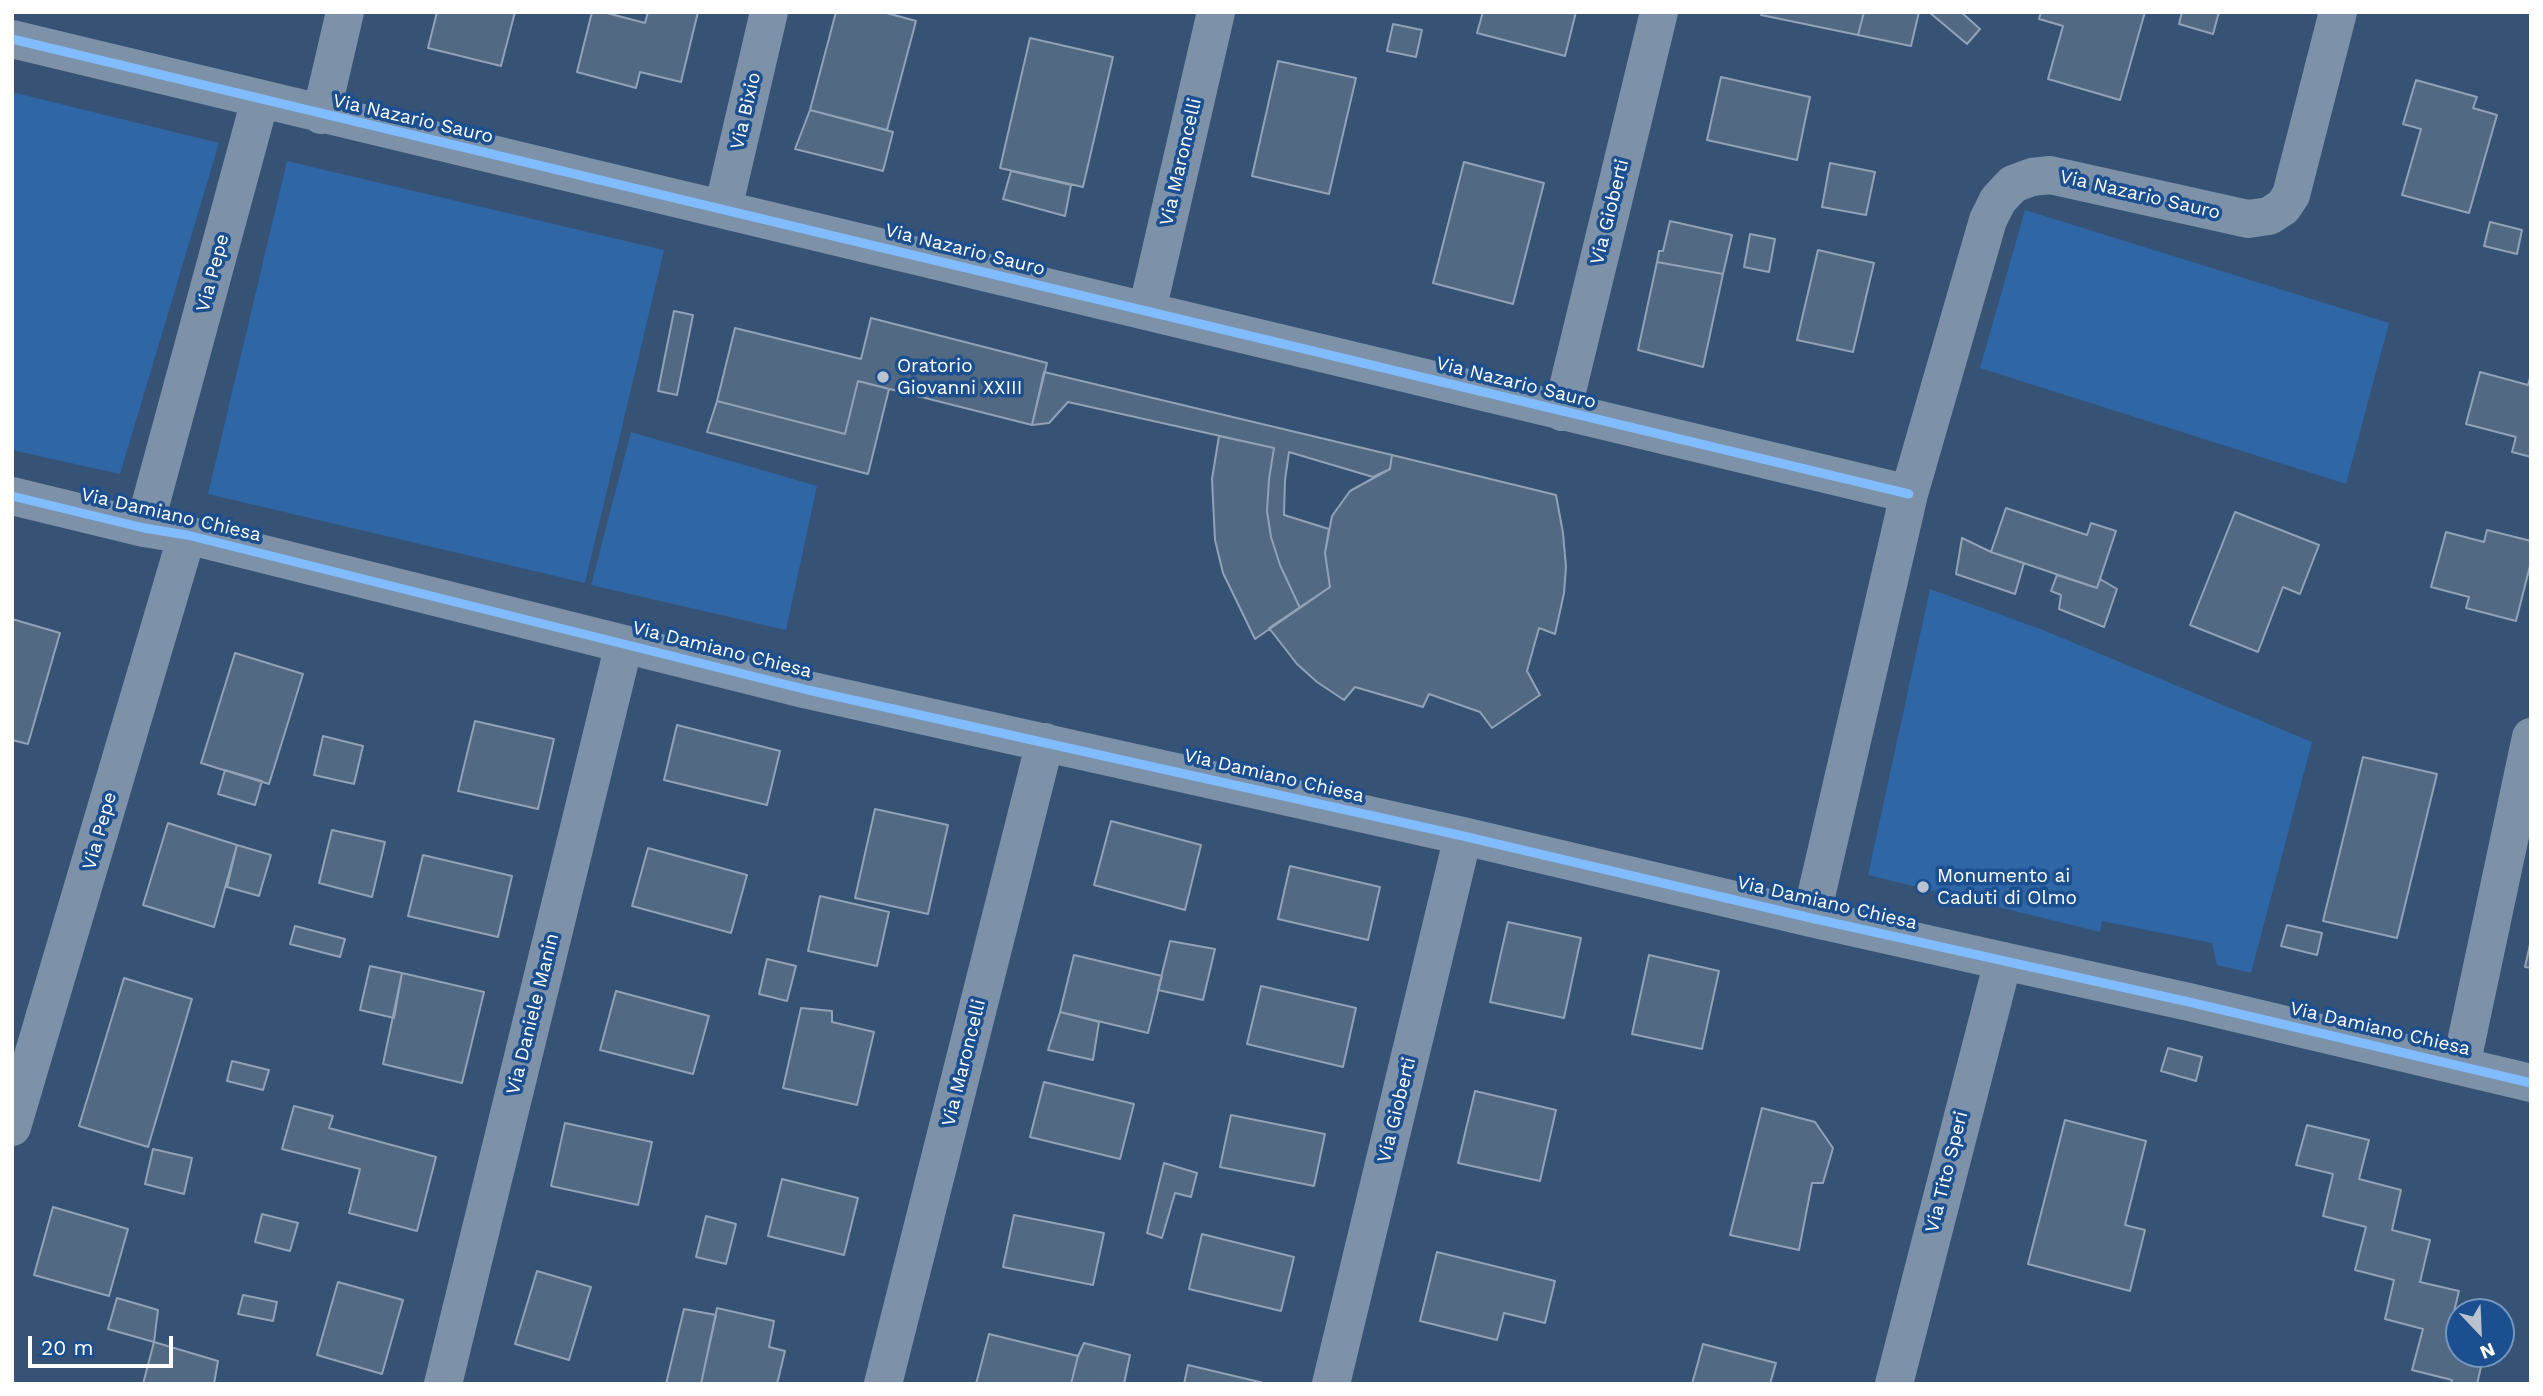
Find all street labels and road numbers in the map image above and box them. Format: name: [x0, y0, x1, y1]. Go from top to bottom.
street label: Via Bixio: [726, 70, 766, 152]
street label: Via Nazario Sauro: [330, 89, 496, 149]
street label: Via Maroncelli: [1155, 96, 1207, 228]
street label: Via Gioberti: [1586, 157, 1634, 267]
street label: Via Nazario Sauro: [2057, 165, 2223, 225]
street label: Via Nazario Sauro: [883, 219, 1047, 281]
street label: Via Pepe: [192, 231, 234, 315]
street label: Via Nazario Sauro: [1434, 352, 1598, 414]
street label: Via Damiano Chiesa: [79, 483, 263, 547]
street label: Via Damiano Chiesa: [630, 617, 814, 683]
street label: Via Damiano Chiesa: [1182, 744, 1366, 808]
street label: Via Pepe: [78, 789, 122, 873]
street label: Via Damiano Chiesa: [1735, 871, 1919, 935]
street label: Via Daniele Manin: [502, 931, 564, 1097]
street label: Via Maroncelli: [937, 997, 991, 1129]
street label: Via Damiano Chiesa: [2288, 997, 2472, 1061]
street label: Via Gioberti: [1373, 1055, 1421, 1165]
street label: Via Tito Speri: [1921, 1109, 1973, 1235]

